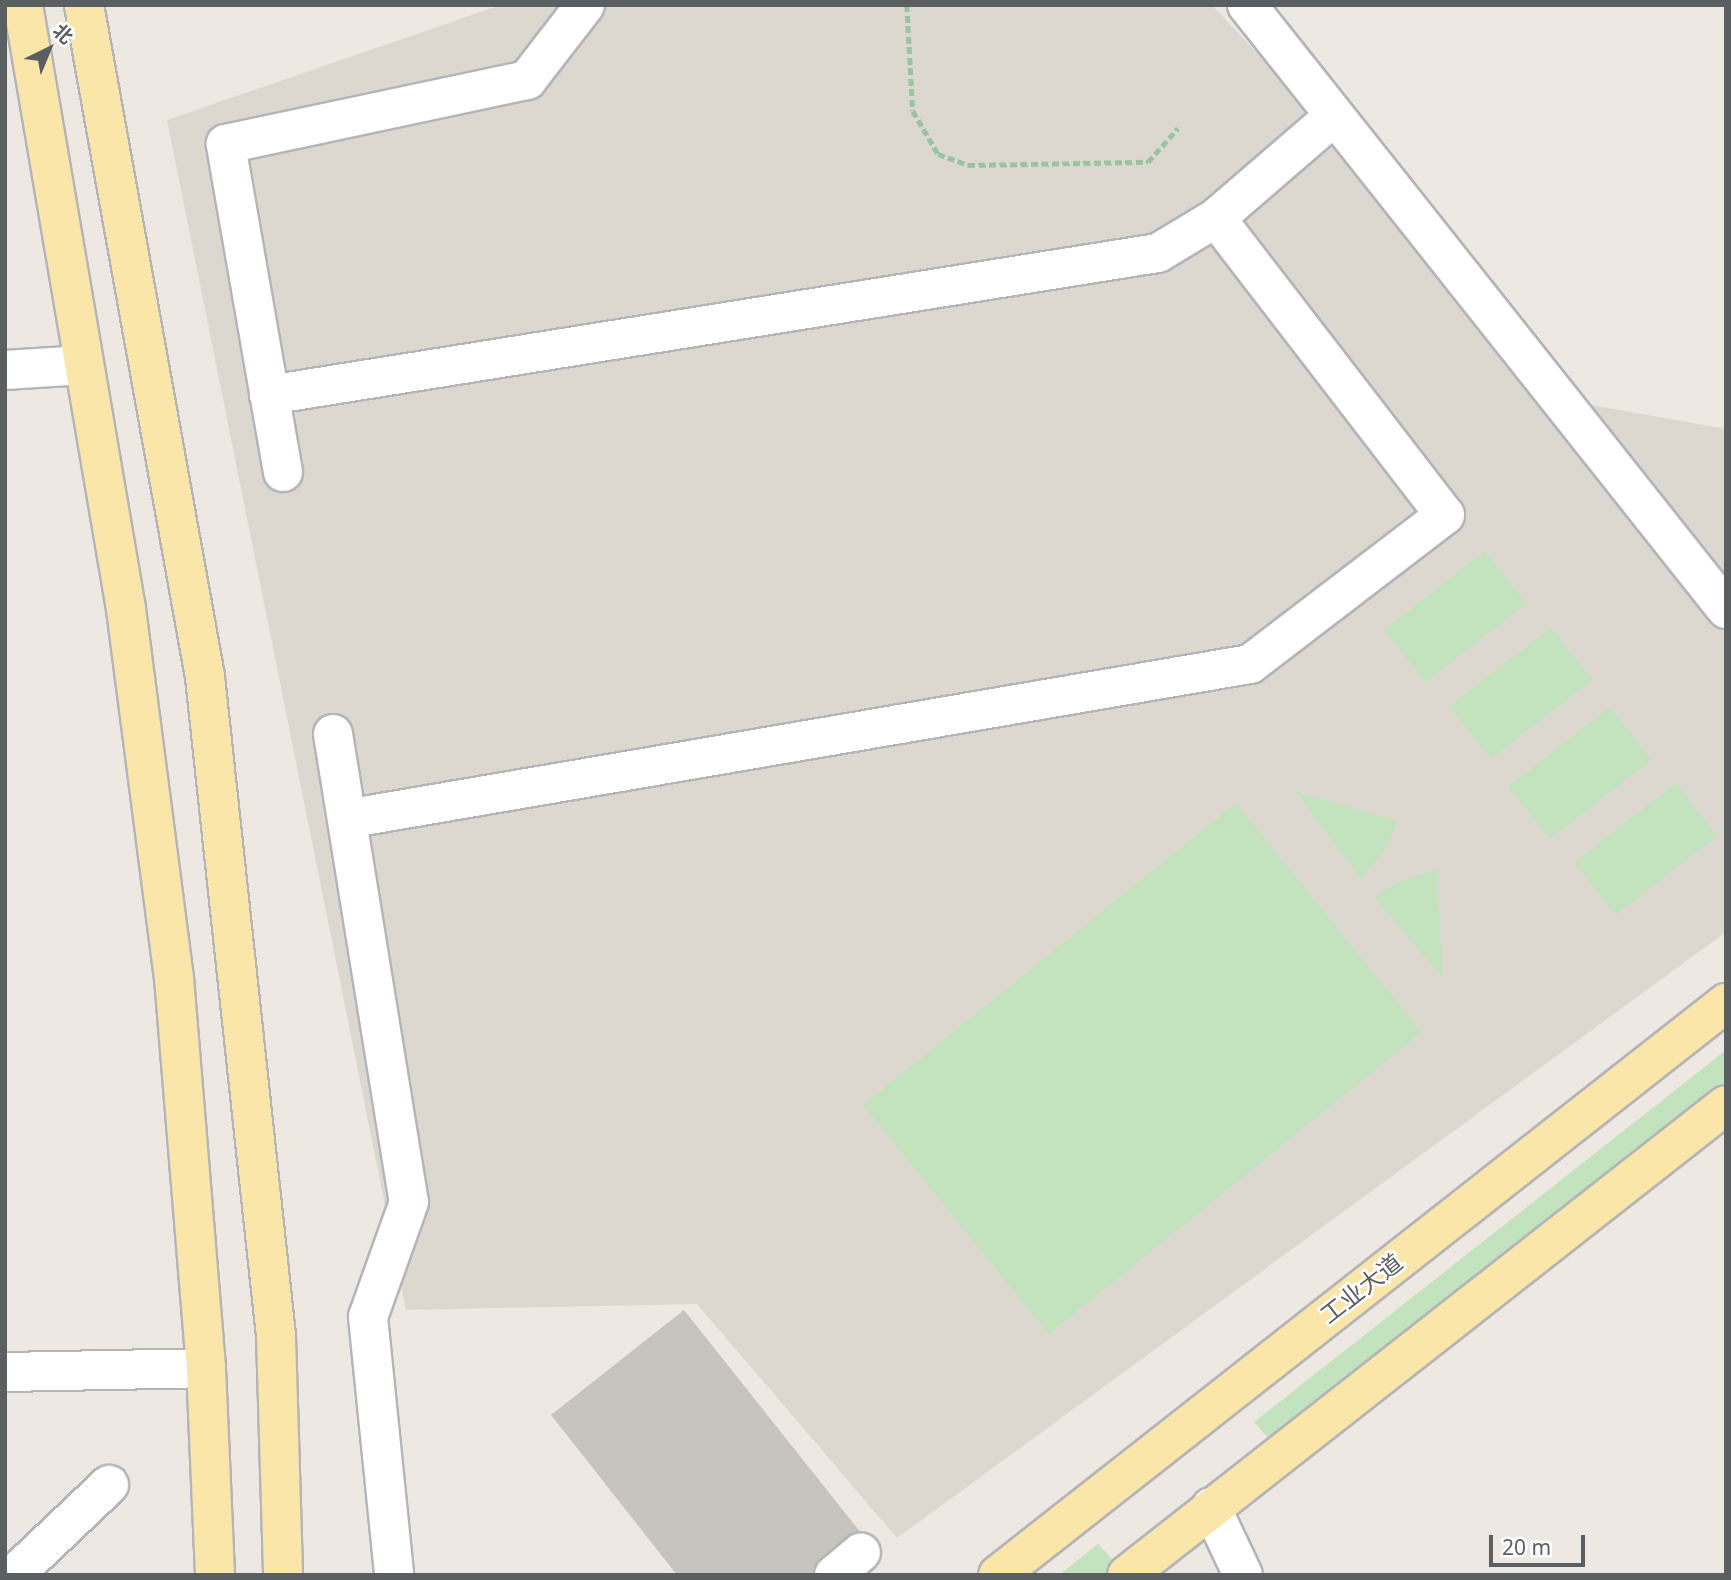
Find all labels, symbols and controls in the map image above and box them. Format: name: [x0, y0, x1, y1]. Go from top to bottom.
north arrow: [14, 14, 84, 84]
text: 北: [47, 18, 79, 50]
street label: 工业大道: [1314, 1247, 1408, 1329]
scale bar: [1493, 1520, 1589, 1564]
text: 20 m: [1502, 1533, 1551, 1561]

